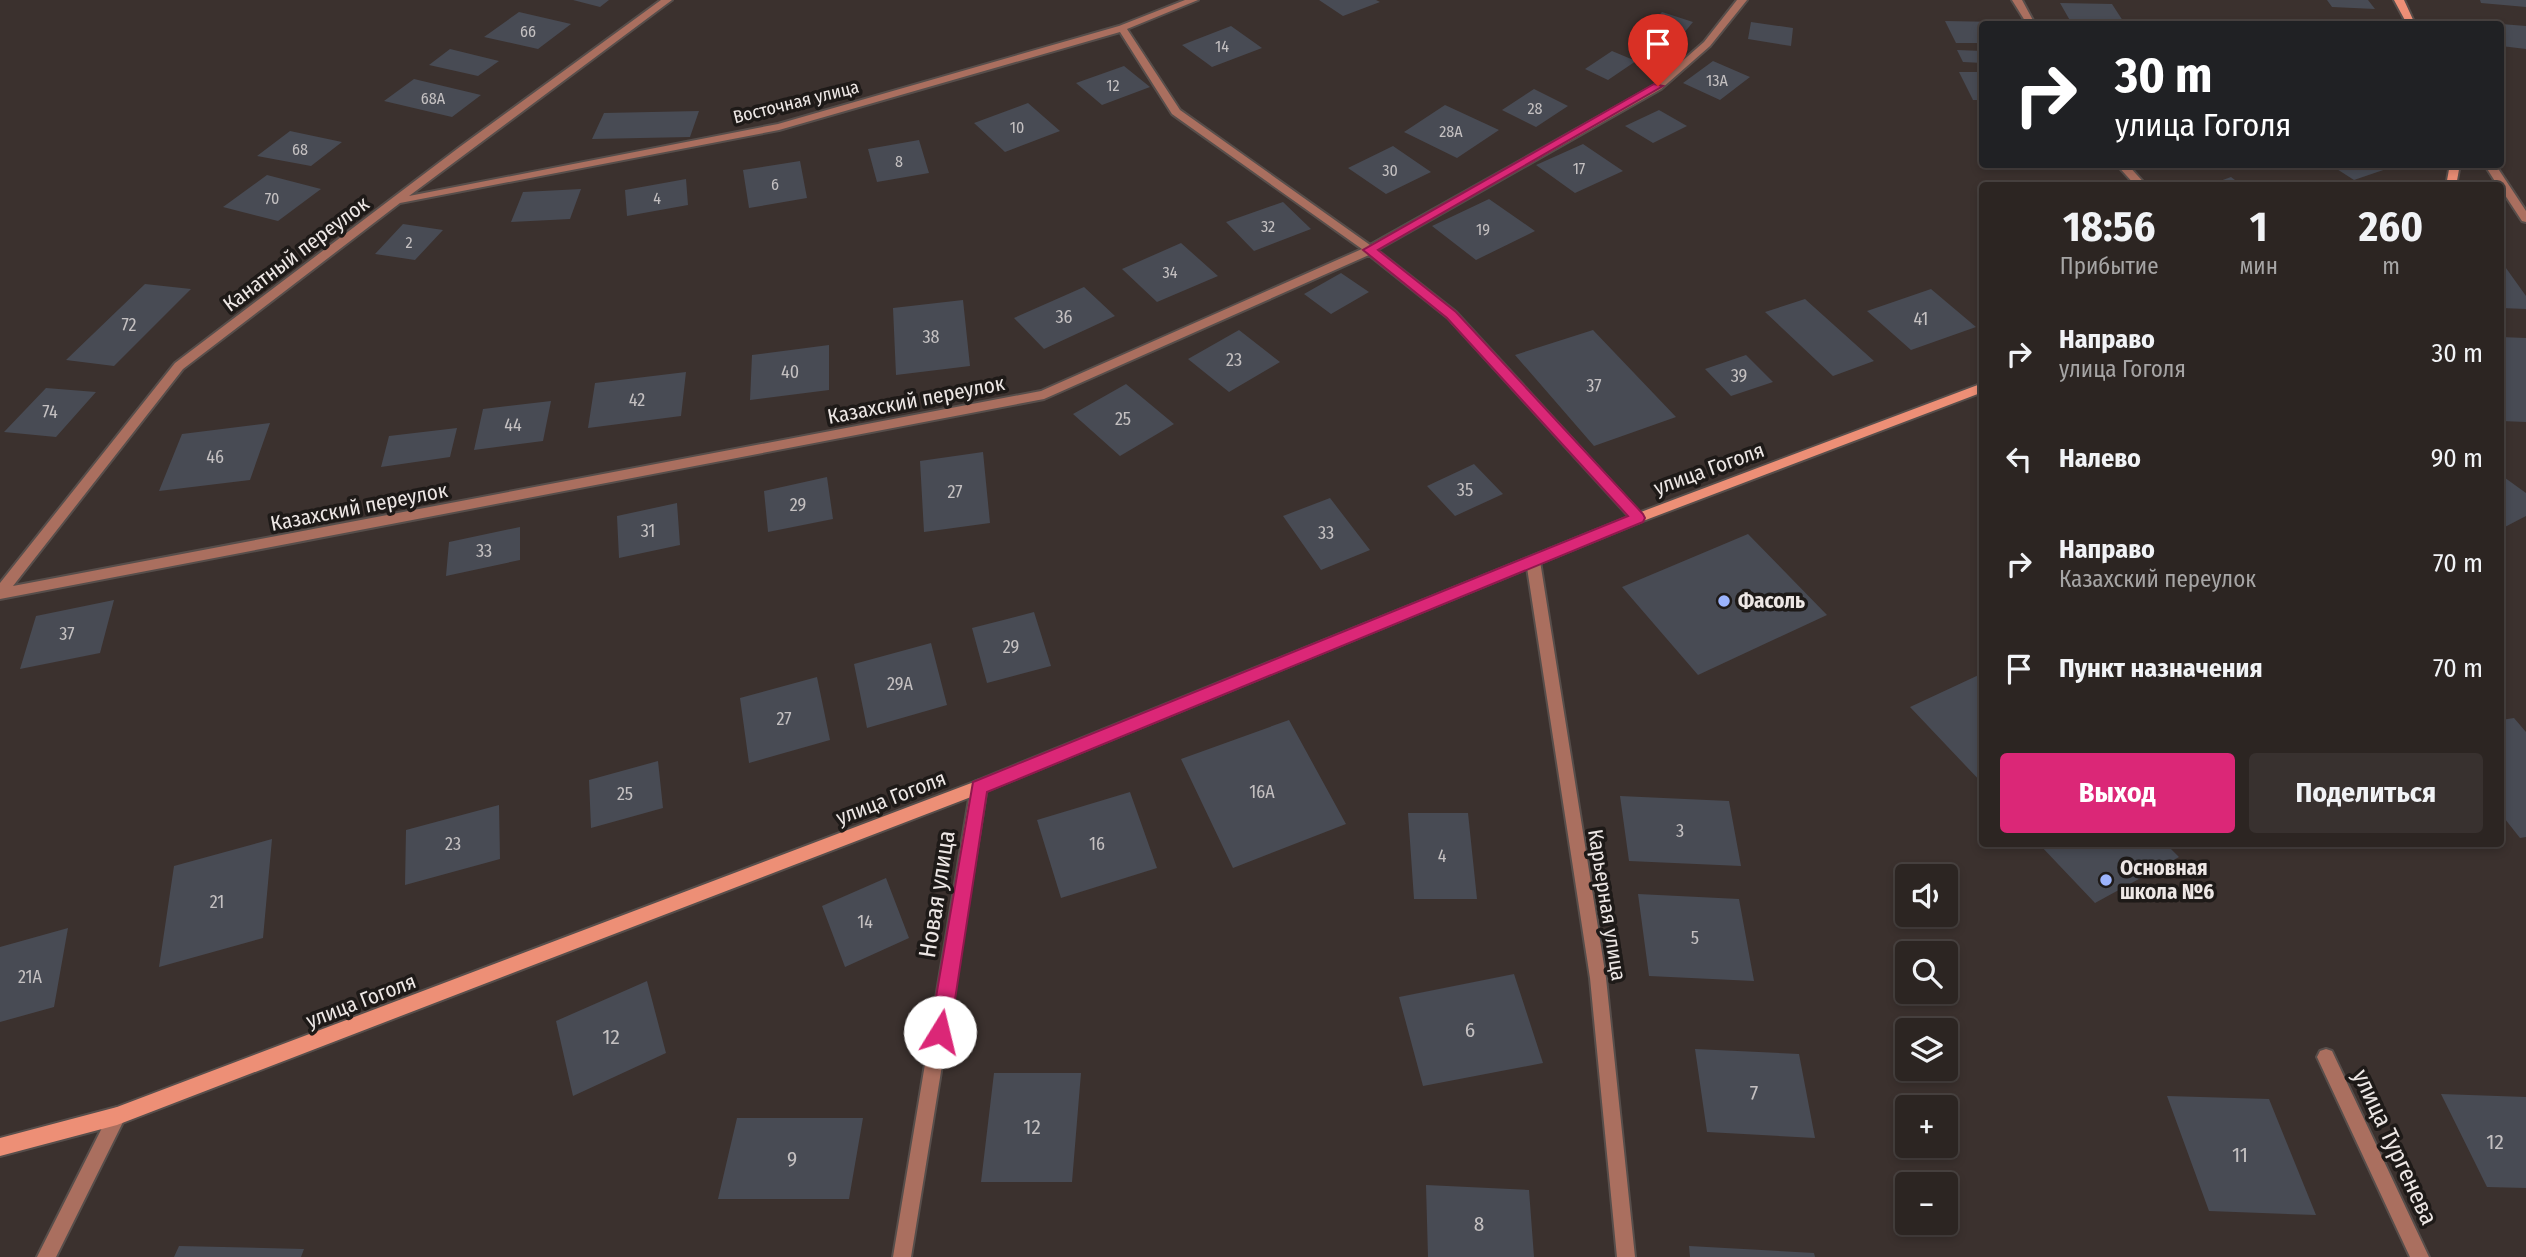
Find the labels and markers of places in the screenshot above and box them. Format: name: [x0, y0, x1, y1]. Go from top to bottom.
pin: [1628, 14, 1688, 86]
place label: Фасоль: [1738, 588, 1805, 614]
marker: Фасоль: [1716, 593, 1732, 609]
place label: Основная школа №6: [2120, 855, 2214, 905]
marker: Основная школа №6: [2098, 872, 2114, 888]

